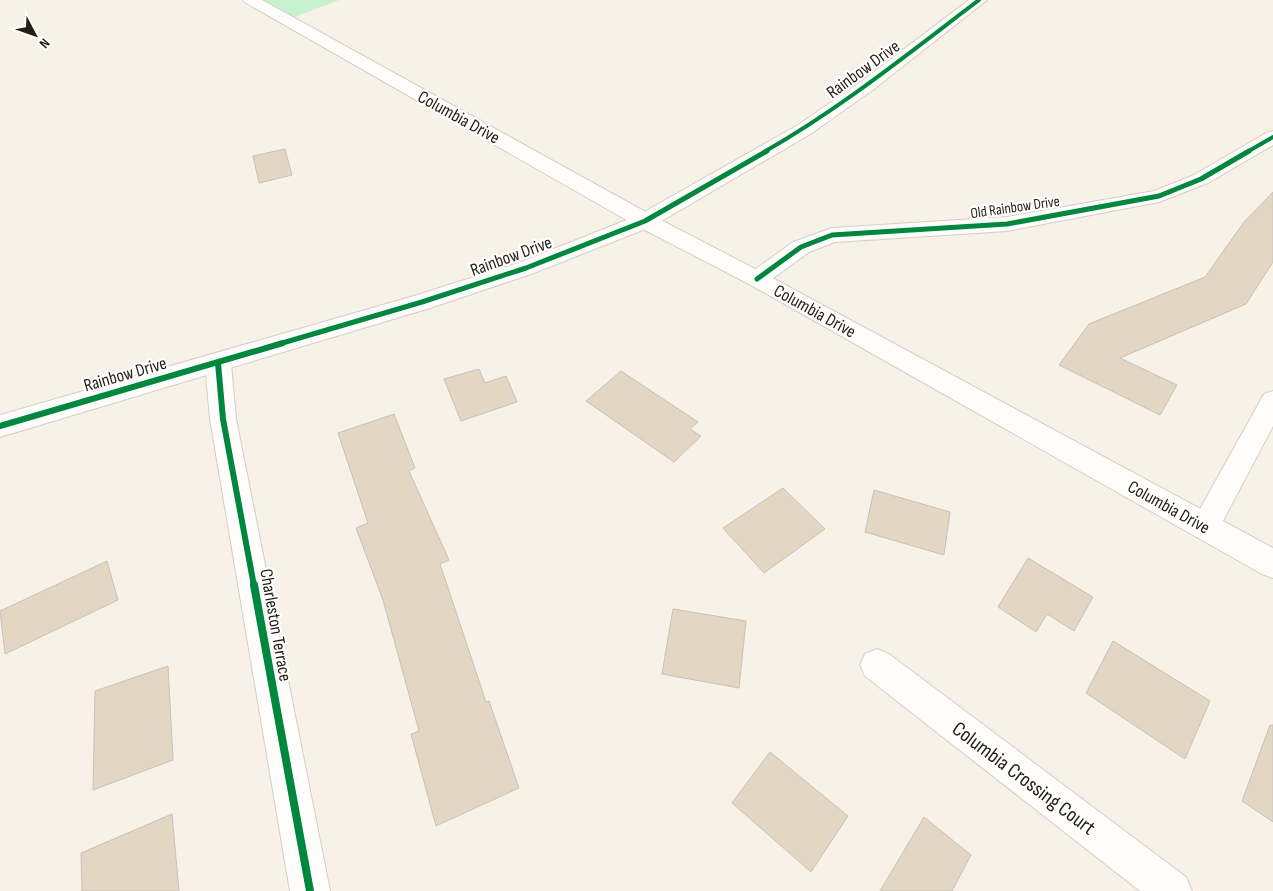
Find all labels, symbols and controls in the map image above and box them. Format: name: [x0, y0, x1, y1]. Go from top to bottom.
north arrow: [10, 10, 60, 60]
text: N: [36, 35, 53, 52]
street label: Rainbow Drive: [823, 36, 904, 103]
street label: Columbia Drive: [414, 86, 503, 149]
street label: Old Rainbow Drive: [969, 192, 1061, 223]
street label: Rainbow Drive: [467, 232, 555, 281]
street label: Columbia Drive: [770, 280, 859, 343]
street label: Rainbow Drive: [81, 353, 169, 396]
street label: Columbia Drive: [1124, 476, 1213, 539]
street label: Charleston Terrace: [255, 567, 296, 683]
street label: Columbia Crossing Court: [947, 716, 1100, 840]

